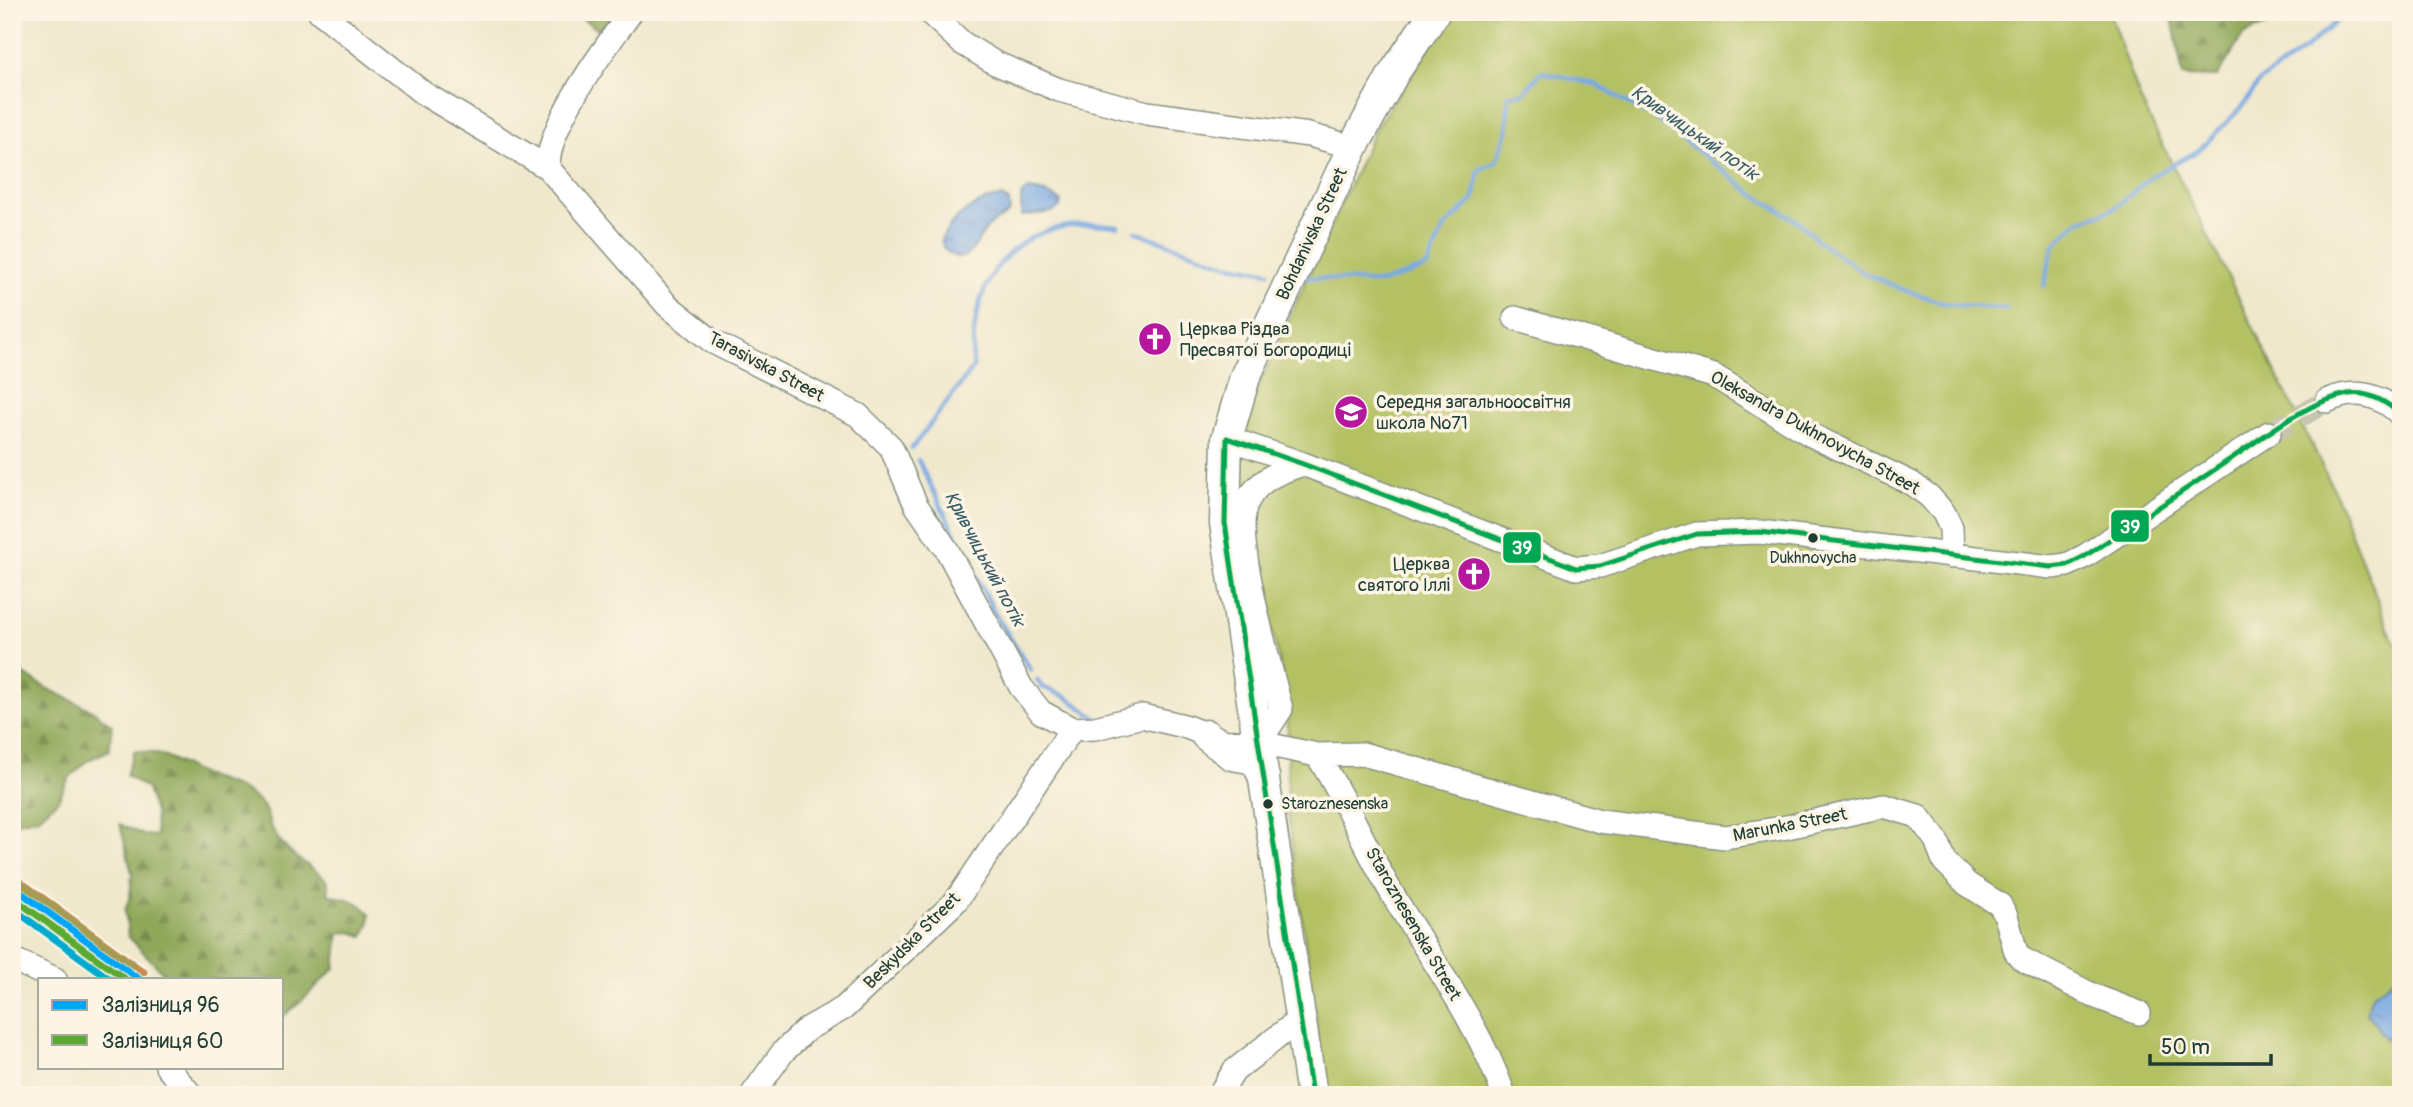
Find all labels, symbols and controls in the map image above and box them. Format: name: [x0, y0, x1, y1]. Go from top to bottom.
water label: Кривчицький потік: [1626, 80, 1765, 187]
street label: Bohdanivska Street: [1271, 163, 1353, 304]
place label: Церква Різдва Пресвятої Богородиці: [1180, 318, 1351, 362]
church icon: Церква Різдва Пресвятої Богородиці: [1136, 320, 1174, 358]
street label: Tarasivska Street: [704, 327, 829, 408]
street label: Oleksandra Dukhnovycha Street: [1706, 366, 1925, 501]
place label: Середня загальноосвітня школа №71: [1376, 391, 1571, 435]
school or university icon: Середня загальноосвітня школа №71: [1332, 393, 1370, 431]
water label: Кривчицький потік: [939, 487, 1032, 633]
line badge: 39: [2110, 509, 2150, 543]
text: 39: [2120, 515, 2140, 539]
line badge: 39: [1502, 531, 1542, 564]
marker: Dukhnovycha: [1806, 531, 1820, 545]
text: 39: [1512, 536, 1532, 560]
place label: Dukhnovycha: [1769, 548, 1857, 568]
place label: Церква святого Іллі: [1358, 553, 1450, 597]
church icon: Церква святого Іллі: [1455, 555, 1493, 593]
place label: Staroznesenska: [1281, 794, 1388, 814]
marker: Staroznesenska: [1261, 797, 1275, 811]
street label: Marunka Street: [1731, 803, 1850, 847]
street label: Staroznesenska Street: [1360, 843, 1467, 1005]
street label: Beskydska Street: [859, 887, 966, 994]
legend: [38, 978, 284, 1068]
text: Залізниця 96: [102, 992, 220, 1019]
scale bar: [2150, 1023, 2271, 1067]
text: Залізниця 60: [102, 1028, 223, 1055]
text: 50 m: [2161, 1034, 2210, 1061]

